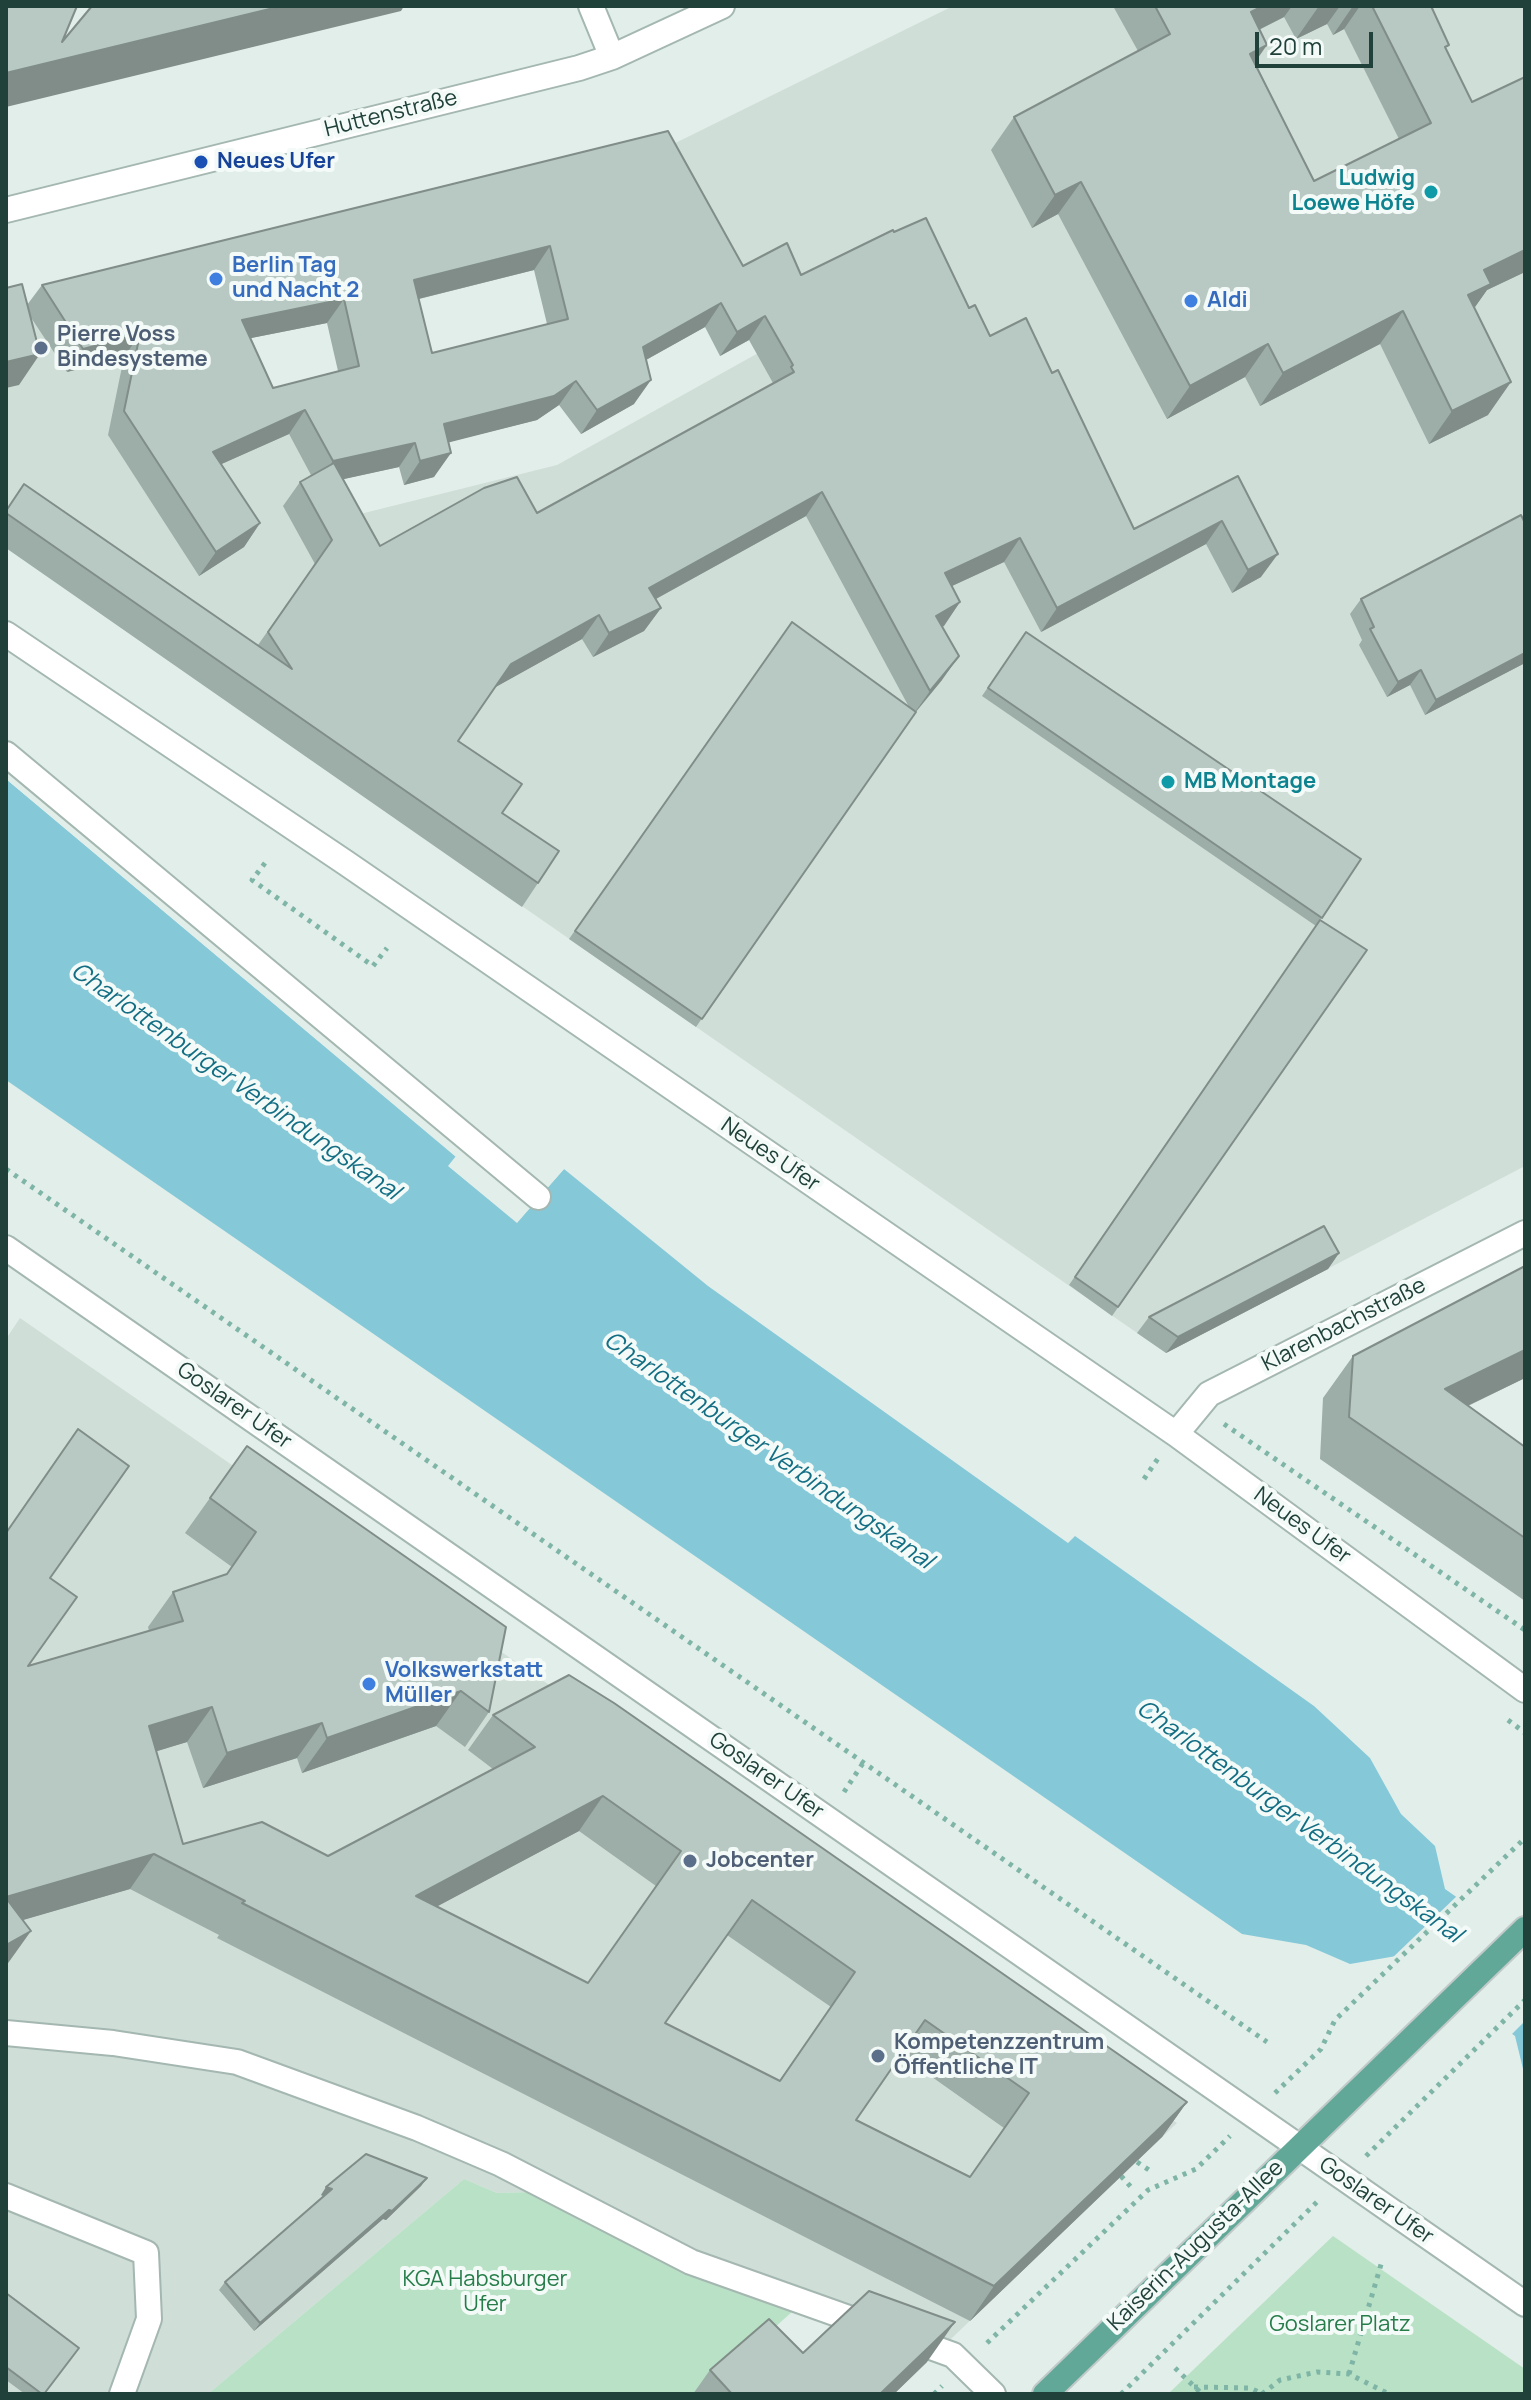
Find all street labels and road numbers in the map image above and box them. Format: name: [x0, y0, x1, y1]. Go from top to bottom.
street label: Huttenstraße: [322, 85, 460, 143]
street label: Neues Ufer: [716, 1112, 824, 1198]
street label: Klarenbachstraße: [1258, 1272, 1430, 1378]
street label: Goslarer Ufer: [172, 1357, 296, 1455]
street label: Neues Ufer: [1248, 1482, 1356, 1570]
street label: Goslarer Ufer: [704, 1727, 828, 1825]
street label: Goslarer Ufer: [1314, 2152, 1438, 2250]
street label: Kaiserin-Augusta-Allee: [1103, 2155, 1289, 2337]

